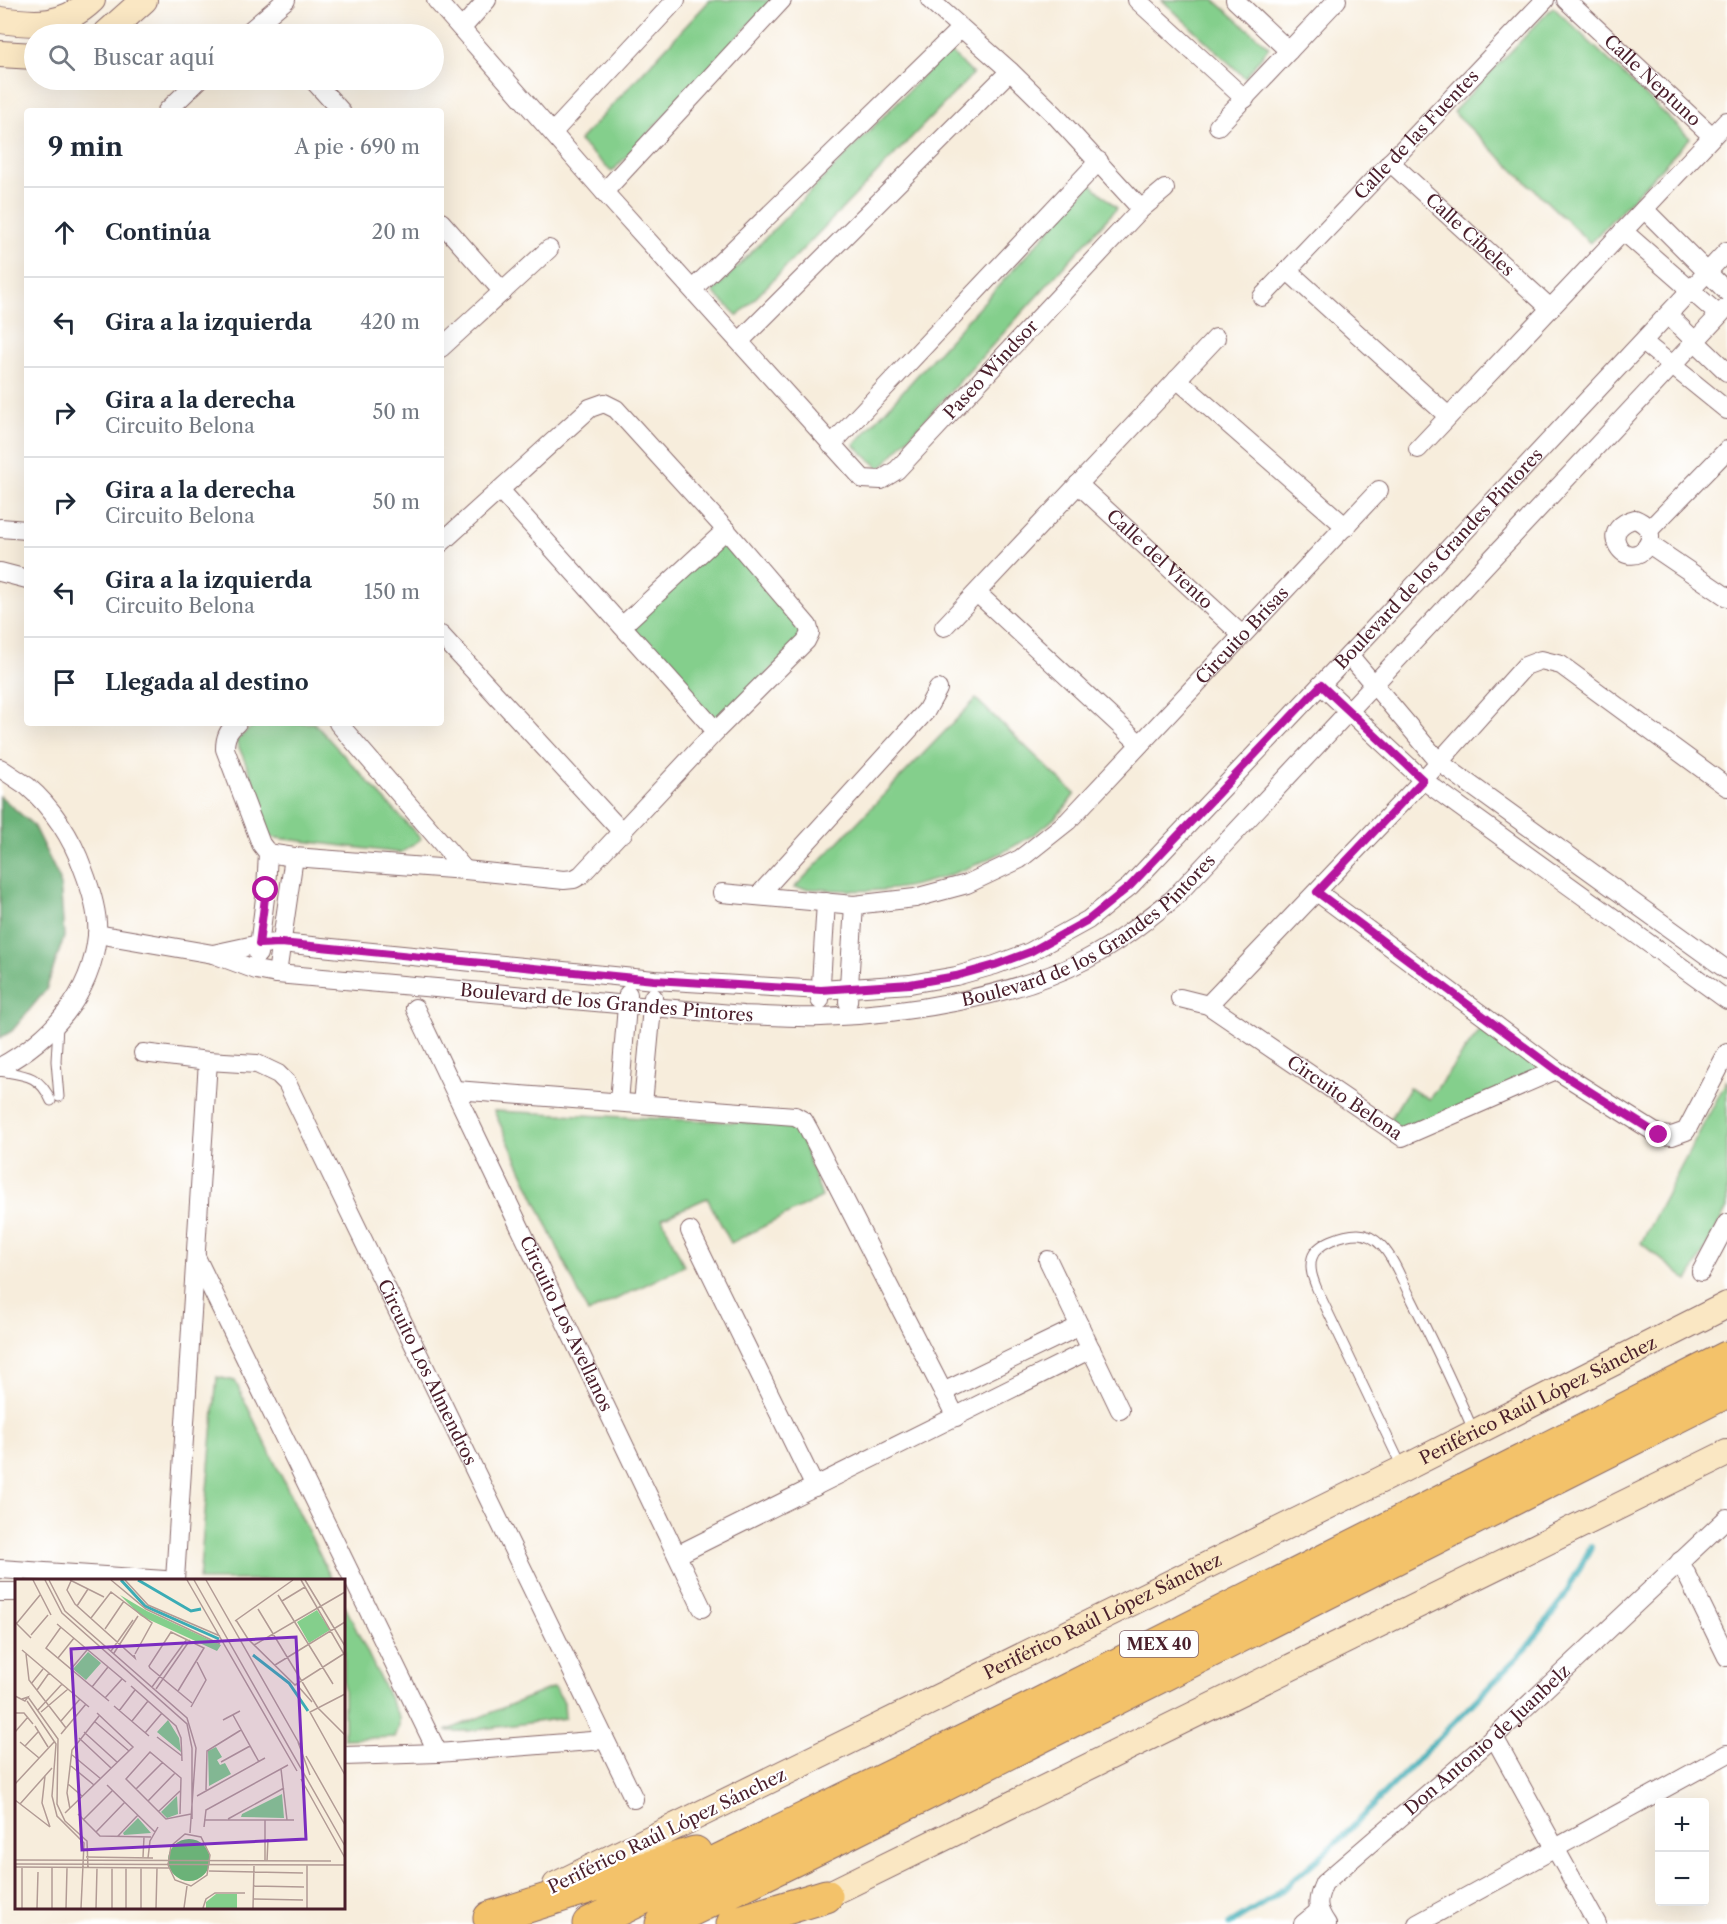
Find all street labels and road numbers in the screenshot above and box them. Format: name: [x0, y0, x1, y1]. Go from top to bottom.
street label: Calle Neptuno: [1599, 30, 1705, 131]
street label: Calle de las Fuentes: [1350, 65, 1483, 204]
street label: Calle Cibeles: [1421, 189, 1519, 281]
street label: Paseo Windsor: [939, 315, 1043, 424]
street label: Boulevard de los Grandes Pintores: [1330, 444, 1547, 674]
street label: Calle del Viento: [1102, 505, 1217, 614]
street label: Circuito Brisas: [1191, 582, 1293, 689]
street label: Boulevard de los Grandes Pintores: [960, 850, 1220, 1011]
street label: Boulevard de los Grandes Pintores: [459, 979, 754, 1026]
street label: Circuito Belona: [1283, 1051, 1407, 1145]
street label: Circuito Los Avellanos: [515, 1233, 617, 1415]
street label: Circuito Los Almendros: [373, 1276, 482, 1469]
street label: Periférico Raúl López Sánchez: [1416, 1332, 1660, 1470]
street label: Periférico Raúl López Sánchez: [980, 1549, 1225, 1684]
road number: MEX 40: [1120, 1631, 1198, 1657]
street label: Don Antonio de Juanbelz: [1400, 1660, 1575, 1820]
street label: Periférico Raúl López Sánchez: [544, 1764, 790, 1898]

